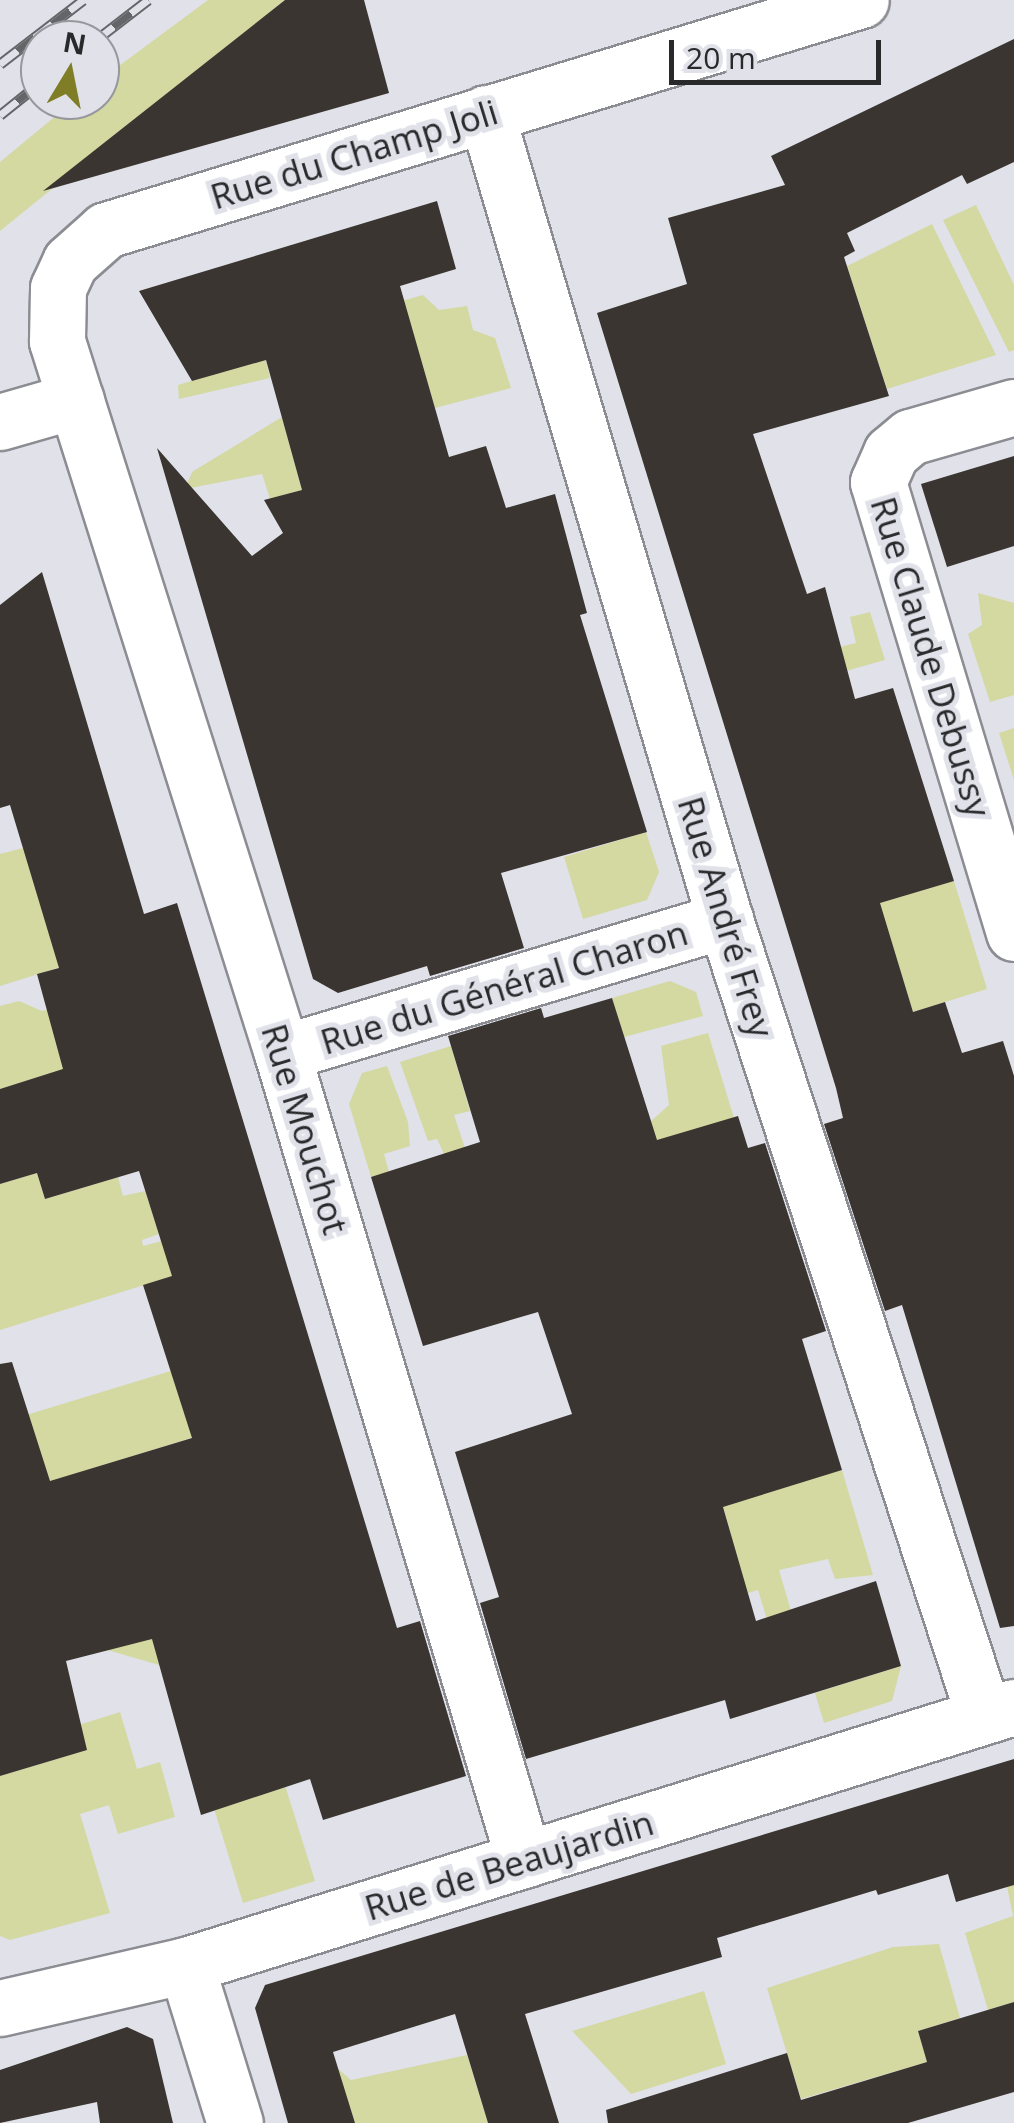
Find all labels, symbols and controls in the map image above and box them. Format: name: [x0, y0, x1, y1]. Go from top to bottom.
north arrow: [20, 20, 120, 120]
scale bar: [674, 20, 886, 82]
text: N: [60, 22, 89, 63]
text: 20 m: [686, 37, 756, 78]
street label: Rue du Champ Joli: [205, 90, 503, 218]
street label: Rue Claude Debussy: [862, 492, 1000, 822]
street label: Rue André Frey: [669, 792, 783, 1042]
street label: Rue du Général Charon: [315, 911, 693, 1063]
street label: Rue Mouchot: [253, 1019, 357, 1239]
street label: Rue de Beaujardin: [360, 1801, 658, 1929]

